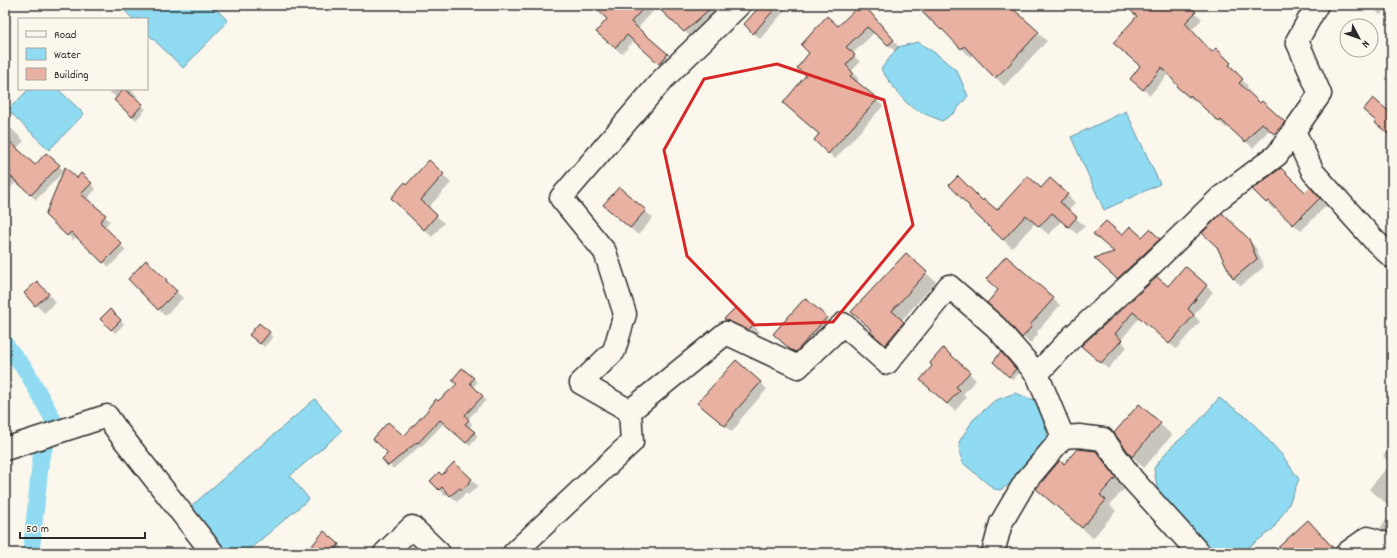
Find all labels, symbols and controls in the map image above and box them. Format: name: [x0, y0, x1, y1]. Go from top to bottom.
legend: [18, 18, 148, 90]
north arrow: [1339, 18, 1379, 58]
text: Road: [54, 27, 76, 44]
text: N: [1357, 36, 1373, 51]
text: Water: [54, 47, 81, 64]
text: Building: [54, 67, 89, 84]
scale bar: [20, 514, 145, 540]
text: 50 m: [26, 521, 49, 538]

